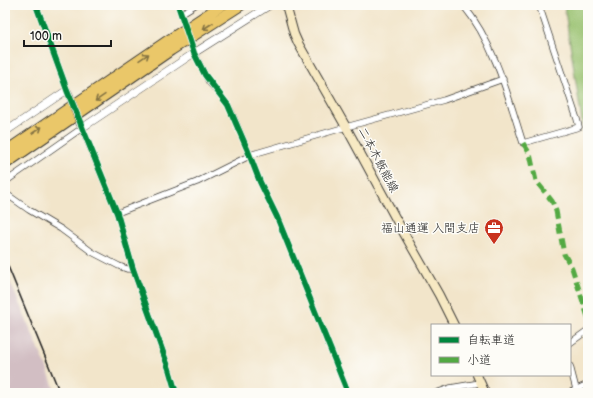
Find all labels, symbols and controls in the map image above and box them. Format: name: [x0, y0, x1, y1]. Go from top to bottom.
scale bar: [24, 22, 111, 48]
one-way arrow: [203, 22, 214, 30]
text: 100 m: [30, 29, 62, 44]
one-way arrow: [139, 52, 150, 61]
one-way arrow: [95, 94, 106, 103]
street label: 二本木飯能線: [354, 125, 402, 195]
one-way arrow: [31, 126, 42, 134]
office icon: 福山通運 入間支店: [483, 217, 505, 245]
place label: 福山通運 入間支店: [381, 221, 480, 236]
legend: [431, 324, 571, 376]
text: 自転車道: [467, 333, 515, 348]
text: 小道: [467, 353, 491, 368]

